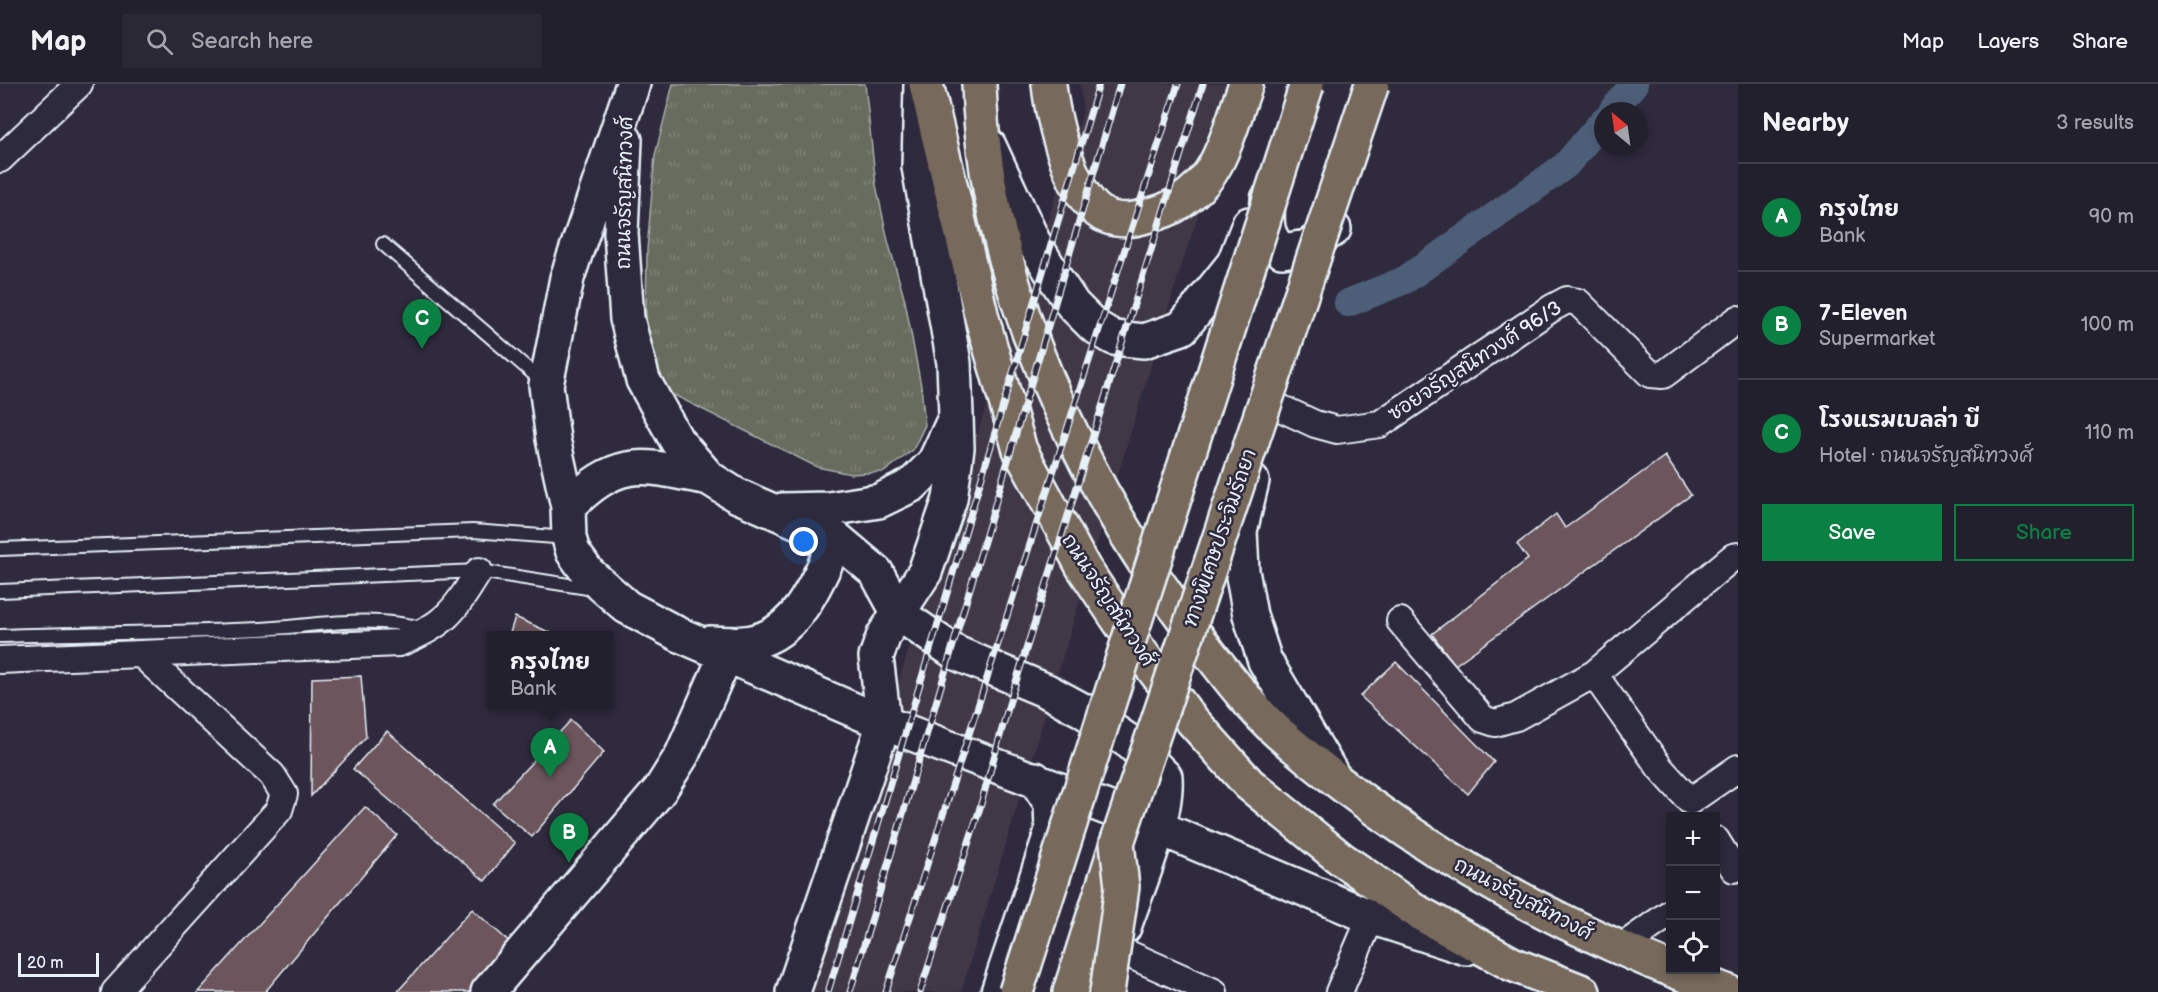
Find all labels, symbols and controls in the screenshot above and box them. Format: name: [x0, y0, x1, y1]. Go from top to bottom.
search box: [122, 14, 542, 68]
text: Map: [30, 25, 86, 58]
icon: search: [143, 25, 176, 58]
text: Search here: [191, 28, 313, 55]
text: Map: [1902, 29, 1944, 54]
text: Layers: [1977, 29, 2039, 54]
text: Share: [2072, 29, 2128, 54]
north arrow: [1594, 102, 1648, 156]
text: Nearby: [1762, 108, 1849, 139]
text: 3 results: [2056, 111, 2134, 135]
street label: ถนนจรัญสนิทวงศ์: [610, 115, 638, 270]
text: กรุงไทย: [1819, 196, 1899, 223]
text: A: [1775, 205, 1788, 229]
text: 90 m: [2089, 205, 2134, 229]
text: Bank: [1819, 224, 1865, 248]
street label: ซอยจรัญสนิทวงศ์ 96/3: [1383, 294, 1566, 426]
pin: C: [402, 300, 442, 349]
text: 7-Eleven: [1819, 300, 1908, 327]
text: B: [1774, 313, 1789, 337]
text: 100 m: [2081, 313, 2134, 337]
text: Supermarket: [1819, 327, 1935, 351]
text: โรงแรมเบลล่า บี: [1819, 407, 1979, 434]
text: C: [1774, 421, 1789, 445]
text: 110 m: [2085, 421, 2134, 445]
text: Hotel · ถนนจรัญสนิทวงศ์: [1819, 444, 2032, 468]
street label: ทางพิเศษประจิมรัถยา: [1177, 445, 1262, 630]
button: Save: [1762, 504, 1942, 561]
button: Share: [1954, 504, 2134, 561]
your location: [789, 527, 818, 556]
street label: ถนนจรัญสนิทวงศ์: [1056, 528, 1162, 672]
popup: [487, 631, 613, 709]
text: กรุงไทย: [510, 649, 590, 676]
text: Bank: [510, 677, 556, 701]
pin: A: [530, 728, 570, 778]
map controls: [1666, 812, 1720, 974]
button: +: [1666, 812, 1720, 866]
pin: B: [550, 814, 588, 863]
street label: ถนนจรัญสนิทวงศ์: [1450, 851, 1598, 946]
button: −: [1666, 866, 1720, 920]
button: locate: [1666, 920, 1720, 974]
scale bar: [18, 950, 99, 978]
text: 20 m: [27, 954, 63, 973]

